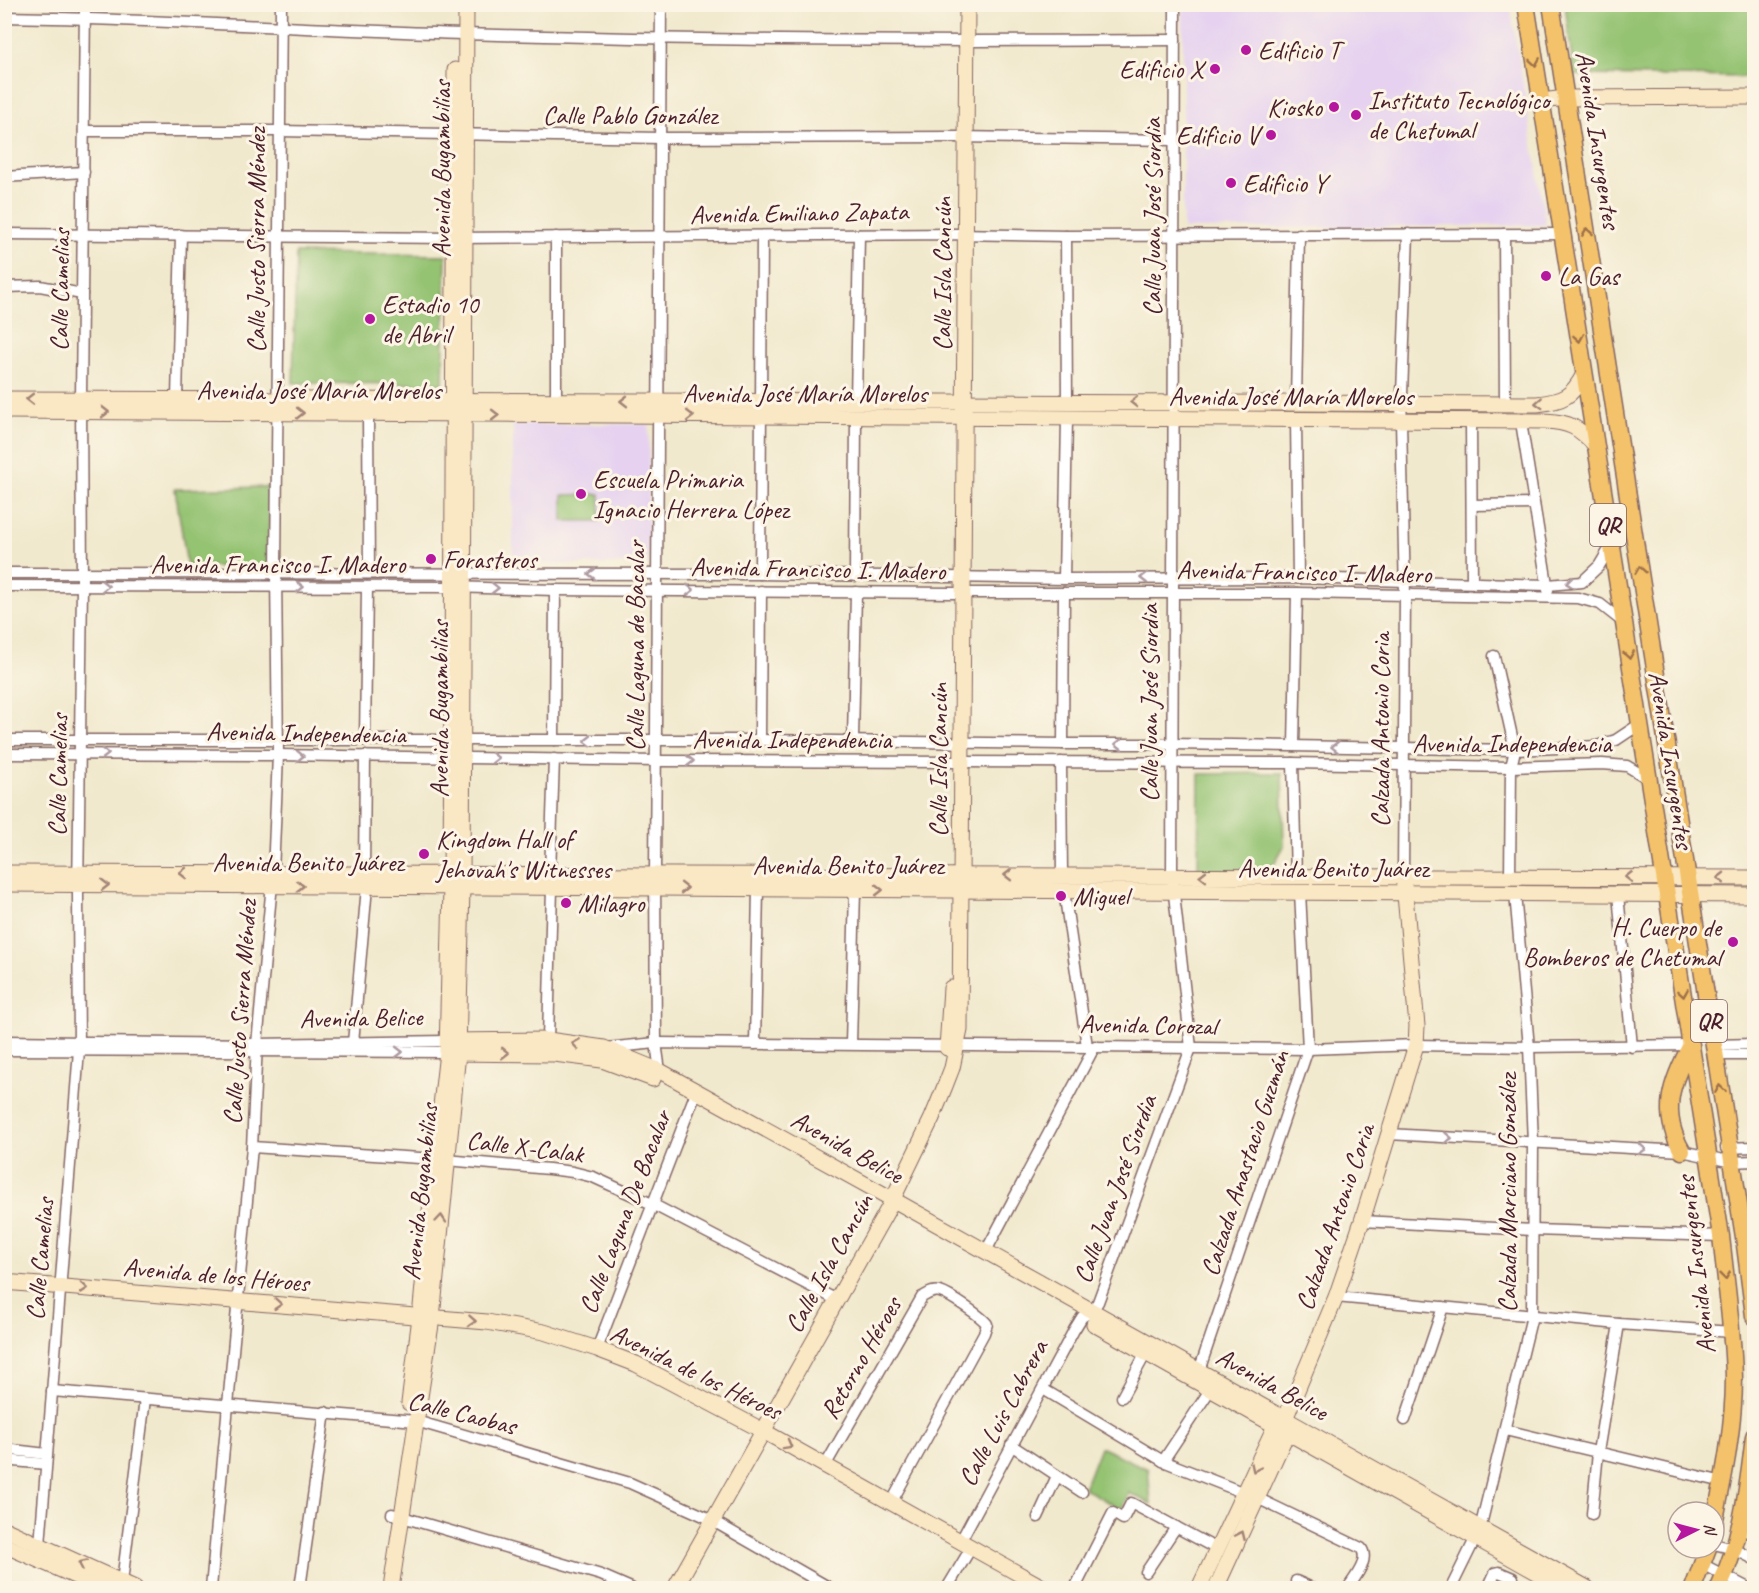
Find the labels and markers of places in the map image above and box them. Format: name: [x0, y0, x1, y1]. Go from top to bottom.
place label: Edificio T: [1258, 34, 1345, 67]
marker: Edificio T: [1239, 43, 1253, 57]
place label: Edificio X: [1119, 53, 1207, 86]
marker: Edificio X: [1208, 62, 1222, 76]
place label: Instituto Tecnológico de Chetumal: [1368, 84, 1552, 147]
place label: Kiosko: [1267, 91, 1324, 124]
marker: Kiosko: [1327, 100, 1341, 114]
marker: Instituto Tecnológico de Chetumal: [1349, 108, 1363, 122]
place label: Edificio V: [1176, 119, 1264, 152]
marker: Edificio V: [1264, 128, 1278, 142]
place label: Edificio Y: [1243, 167, 1331, 200]
marker: Edificio Y: [1224, 176, 1238, 190]
place label: La Gas: [1558, 260, 1621, 293]
marker: La Gas: [1539, 269, 1553, 283]
place label: Estadio 10 de Abril: [382, 288, 481, 351]
marker: Estadio 10 de Abril: [363, 312, 377, 326]
place label: Escuela Primaria Ignacio Herrera López: [593, 463, 792, 526]
marker: Escuela Primaria Ignacio Herrera López: [574, 487, 588, 501]
place label: Forasteros: [443, 543, 539, 576]
marker: Forasteros: [424, 552, 438, 566]
place label: Kingdom Hall of Jehovah's Witnesses: [434, 823, 613, 886]
marker: Kingdom Hall of Jehovah's Witnesses: [417, 847, 431, 861]
place label: Miguel: [1073, 880, 1133, 913]
place label: Milagro: [578, 887, 646, 920]
marker: Miguel: [1054, 889, 1068, 903]
marker: Milagro: [559, 896, 573, 910]
place label: H. Cuerpo de Bomberos de Chetumal: [1523, 911, 1726, 974]
marker: H. Cuerpo de Bomberos de Chetumal: [1726, 935, 1740, 949]

